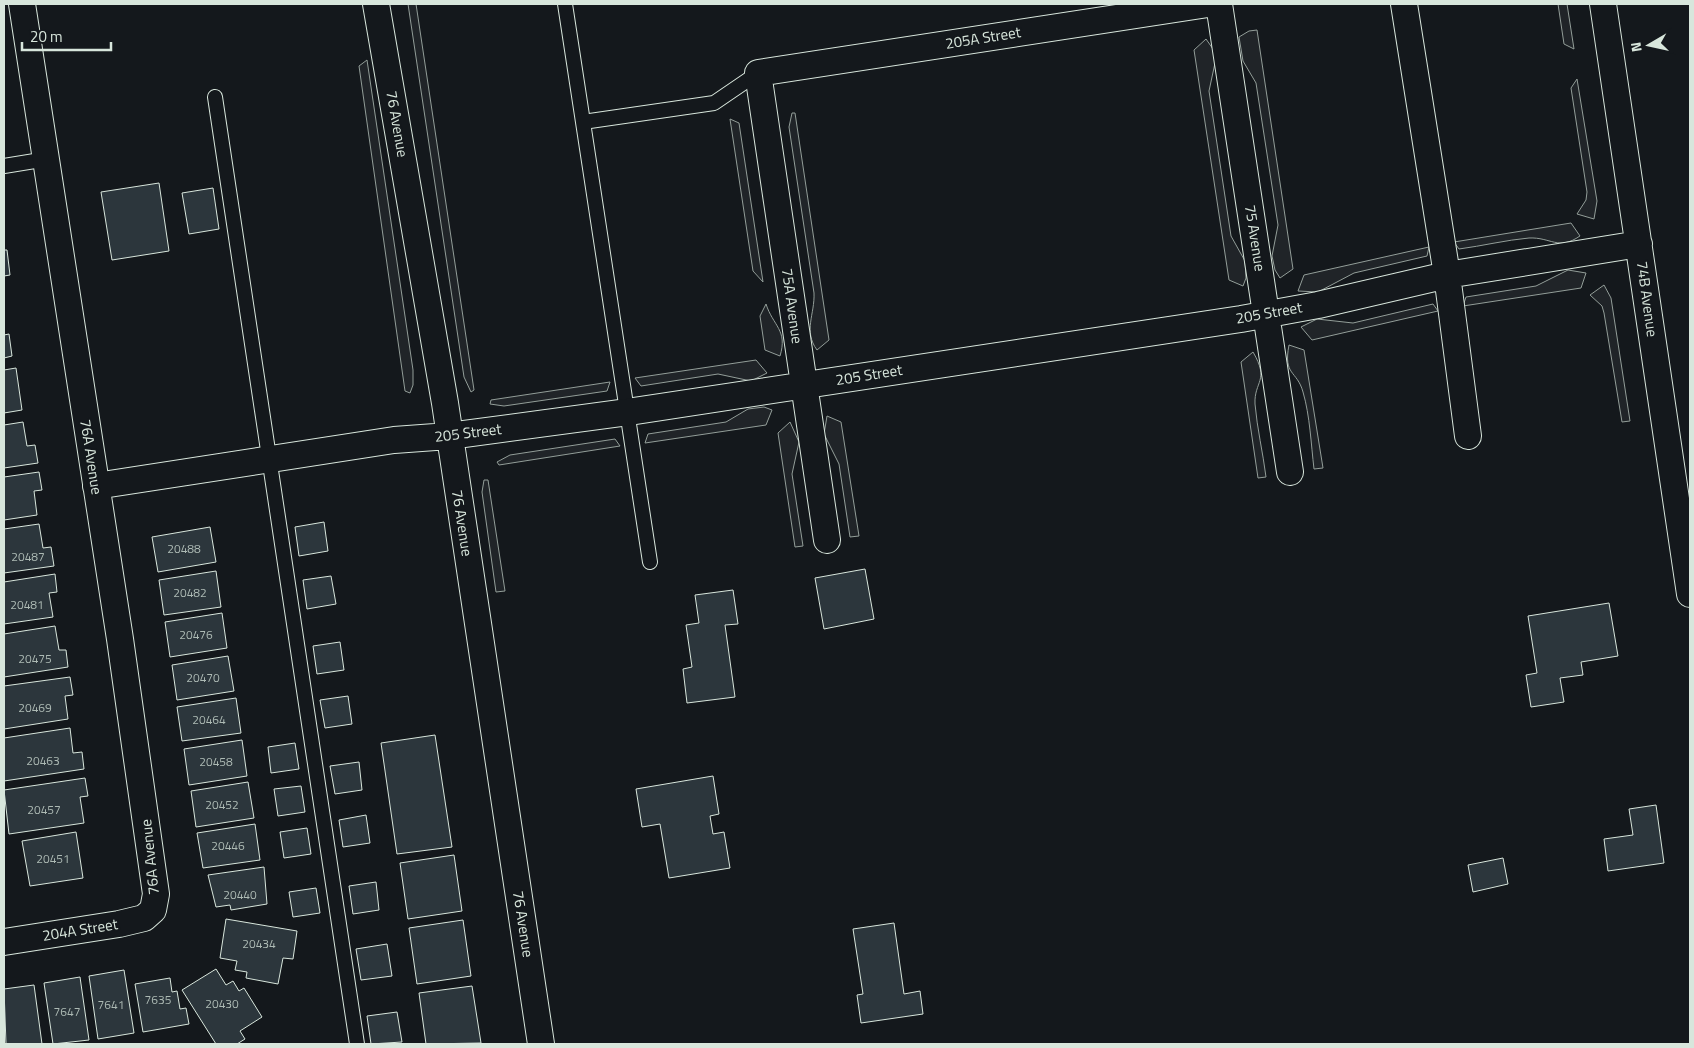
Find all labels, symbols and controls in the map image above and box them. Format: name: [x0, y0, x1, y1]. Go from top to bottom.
scale bar: [22, 20, 111, 52]
street label: 205A Street: [944, 20, 1023, 55]
north arrow: [1624, 20, 1674, 70]
text: 20 m: [30, 25, 63, 48]
text: N: [1625, 41, 1647, 54]
street label: 76 Avenue: [380, 89, 415, 159]
street label: 75 Avenue: [1239, 203, 1272, 273]
street label: 74B Avenue: [1631, 260, 1664, 338]
street label: 75A Avenue: [776, 267, 809, 345]
street label: 205 Street: [1234, 295, 1305, 330]
street label: 205 Street: [834, 358, 905, 391]
street label: 205 Street: [433, 417, 503, 448]
street label: 76A Avenue: [74, 418, 109, 496]
street label: 76 Avenue: [446, 488, 479, 558]
house number: 20488: [167, 539, 201, 558]
house number: 20487: [11, 547, 45, 566]
house number: 20482: [173, 583, 207, 602]
house number: 20481: [10, 595, 44, 614]
house number: 20476: [179, 625, 213, 644]
house number: 20475: [18, 649, 52, 668]
house number: 20470: [186, 668, 220, 687]
house number: 20469: [18, 698, 52, 717]
house number: 20464: [192, 710, 226, 729]
house number: 20463: [26, 751, 60, 770]
house number: 20458: [199, 752, 233, 771]
house number: 20452: [205, 795, 239, 814]
house number: 20457: [27, 800, 61, 819]
street label: 76A Avenue: [134, 818, 165, 896]
house number: 20446: [211, 836, 245, 855]
house number: 20451: [36, 849, 70, 868]
house number: 20440: [223, 885, 257, 904]
street label: 76 Avenue: [507, 889, 540, 959]
street label: 204A Street: [41, 912, 120, 947]
house number: 20434: [242, 934, 276, 953]
house number: 7635: [145, 990, 172, 1009]
house number: 20430: [205, 994, 239, 1013]
house number: 7641: [98, 995, 124, 1014]
house number: 7647: [54, 1002, 80, 1021]

